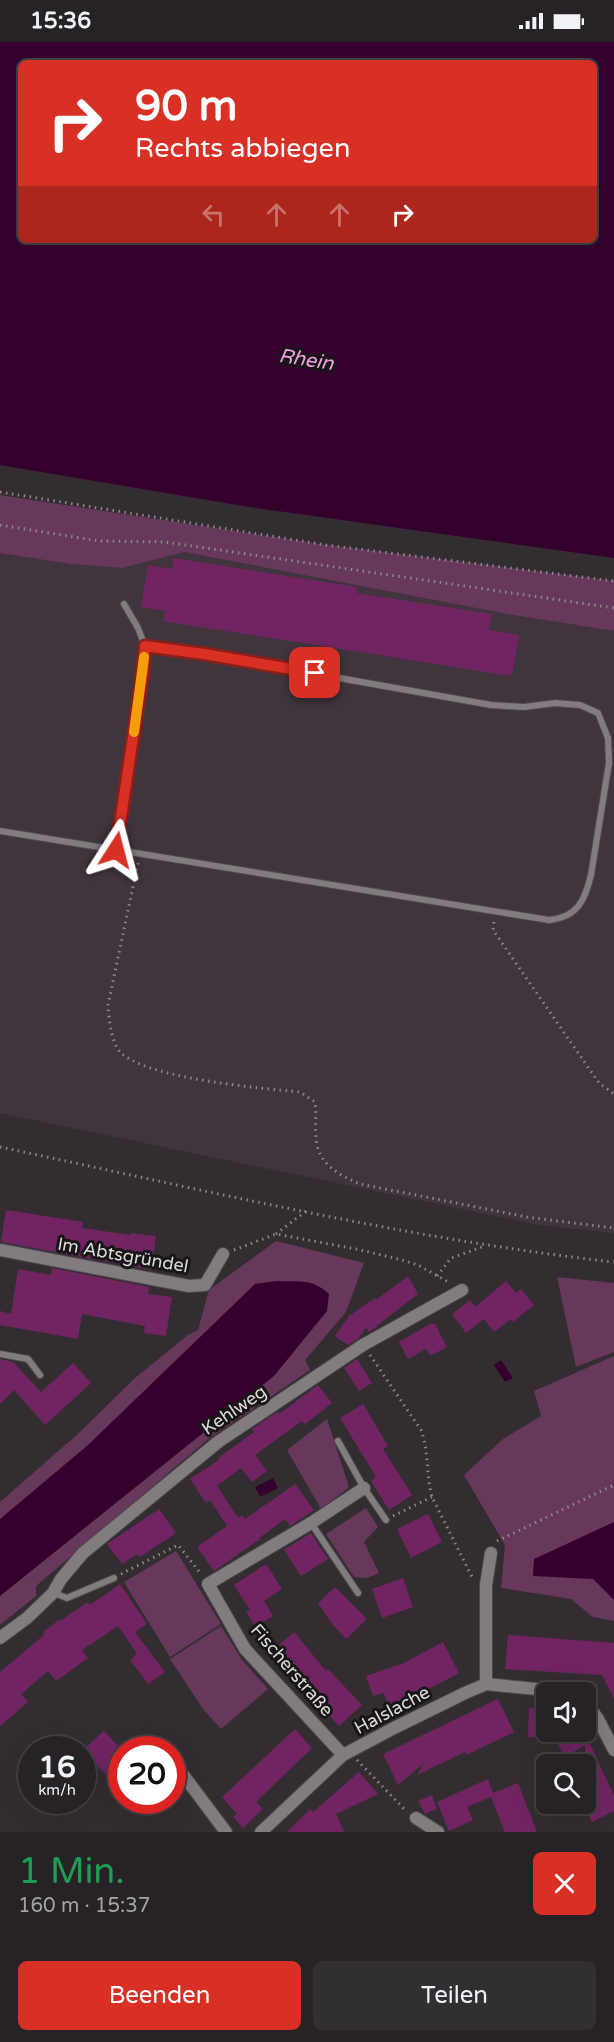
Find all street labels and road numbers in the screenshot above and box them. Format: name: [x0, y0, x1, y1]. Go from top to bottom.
street label: Im Abtsgründel: [56, 1233, 190, 1277]
street label: Kehlweg: [197, 1380, 271, 1440]
street label: Fischerstraße: [246, 1619, 338, 1721]
street label: Halslache: [351, 1681, 433, 1739]

